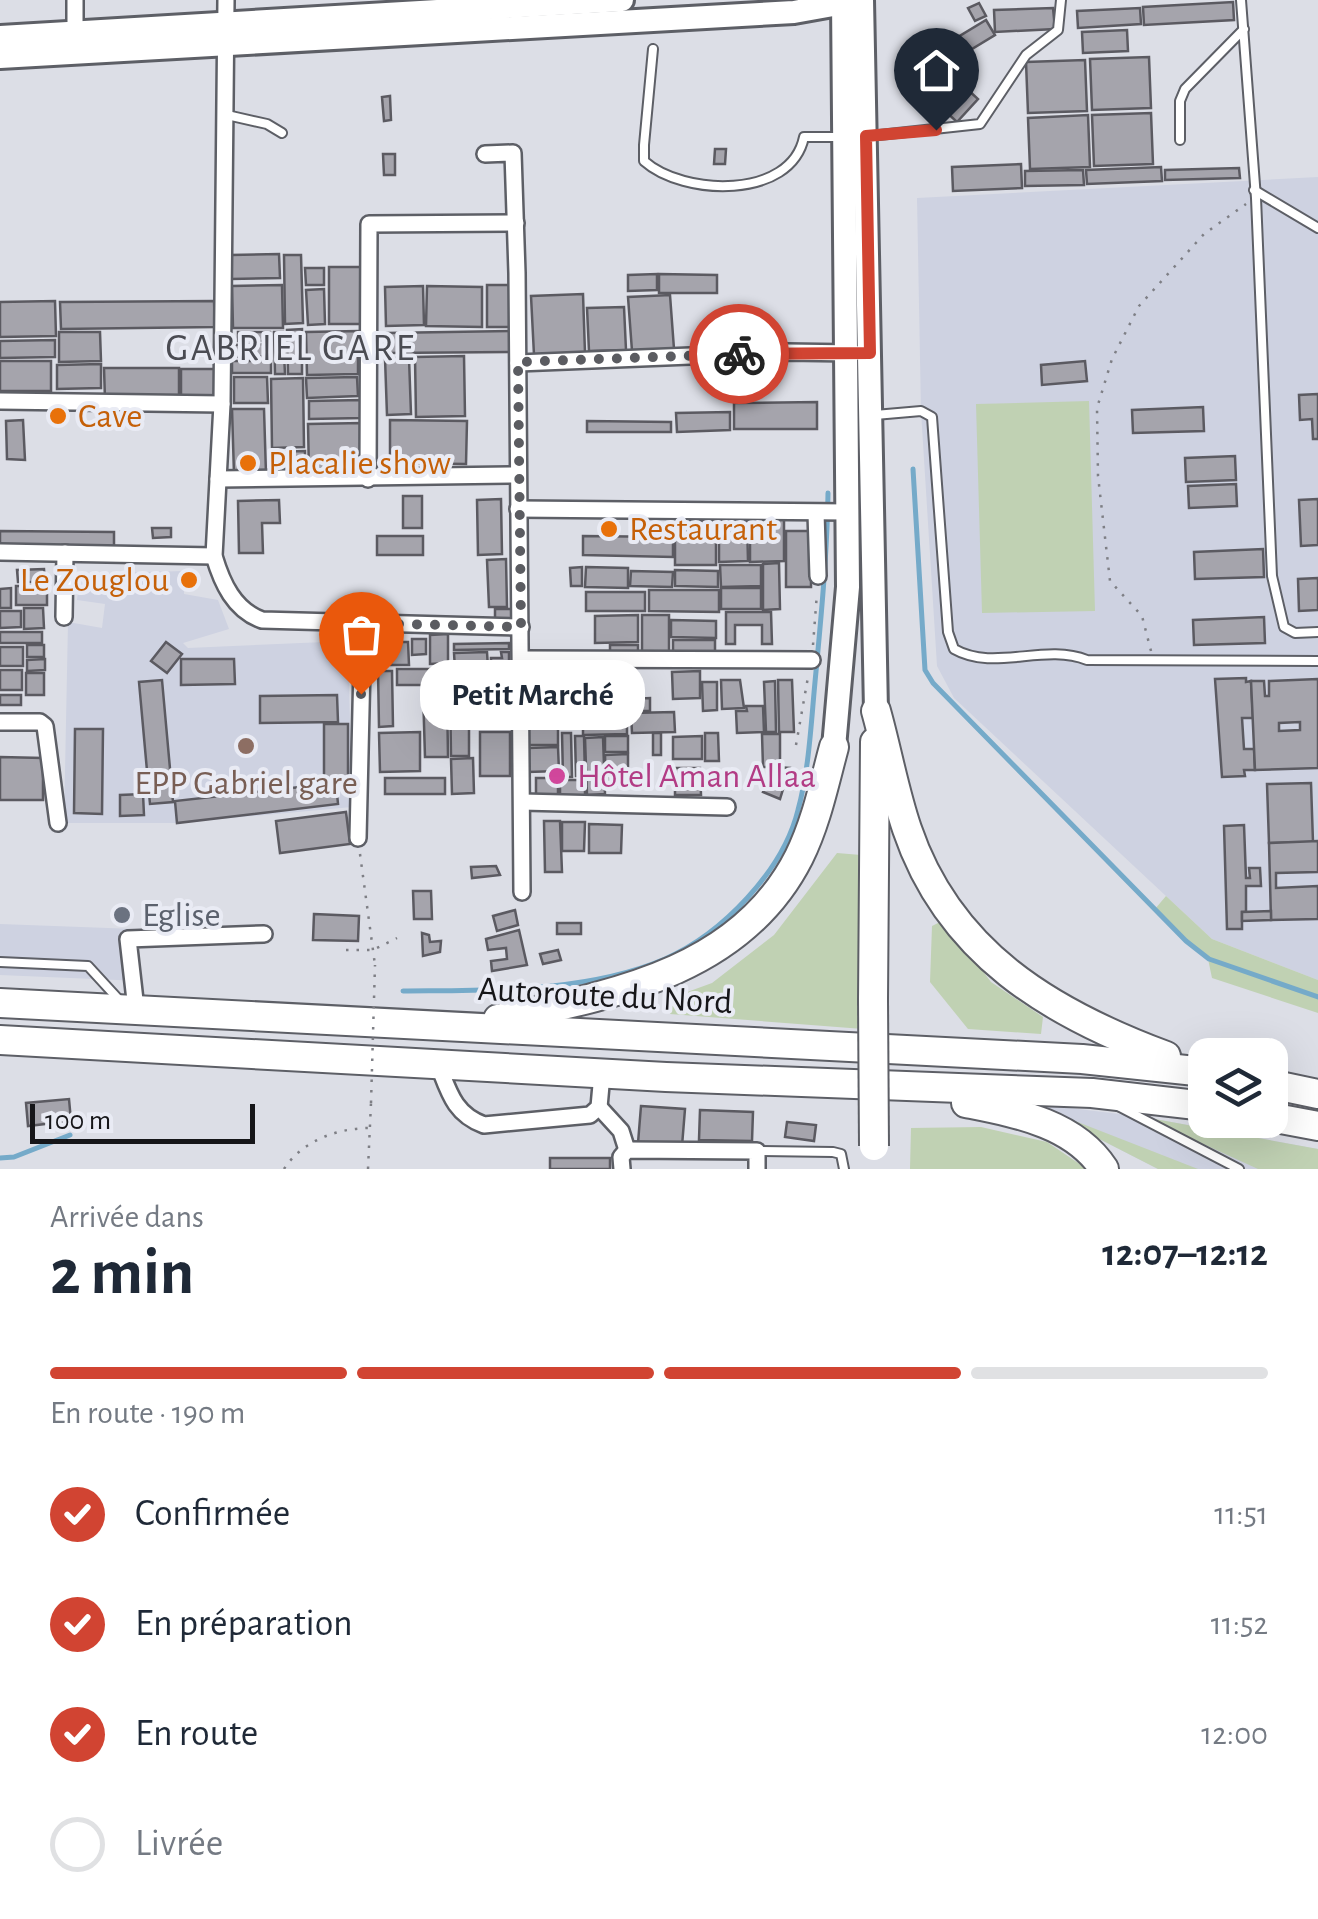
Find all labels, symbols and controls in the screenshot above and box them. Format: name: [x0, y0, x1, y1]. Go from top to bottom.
pin: [894, 28, 979, 131]
icon: home: [909, 43, 964, 98]
courier: [689, 304, 789, 404]
icon: bike: [712, 327, 767, 382]
district label: GABRIEL GARE: [165, 330, 417, 368]
place label: Cave: [78, 399, 142, 434]
marker: Cave: [47, 405, 69, 427]
place label: Placalie show: [268, 446, 451, 481]
marker: Placalie show: [237, 452, 259, 474]
place label: Restaurant: [629, 512, 777, 547]
marker: Restaurant: [598, 518, 620, 540]
place label: Le Zouglou: [20, 563, 169, 598]
marker: Le Zouglou: [178, 569, 200, 591]
pin: [319, 592, 404, 695]
icon: bag: [334, 607, 389, 662]
callout: Petit Marché: [421, 659, 646, 729]
text: Petit Marché: [451, 679, 614, 711]
marker: EPP Gabriel gare: [235, 735, 257, 757]
place label: Hôtel Aman Allaa: [577, 759, 816, 794]
marker: Hôtel Aman Allaa: [546, 765, 568, 787]
place label: EPP Gabriel gare: [134, 766, 358, 801]
place label: Eglise: [142, 898, 221, 933]
marker: Eglise: [111, 904, 133, 926]
street label: Autoroute du Nord: [477, 972, 733, 1020]
map controls: [1188, 1038, 1288, 1138]
button: layers: [1188, 1038, 1288, 1138]
scale bar: [30, 1099, 255, 1144]
text: 100 m: [45, 1107, 111, 1135]
text: Arrivée dans: [50, 1201, 204, 1233]
text: 12:07–12:12: [1102, 1235, 1268, 1273]
text: 2 min: [50, 1241, 194, 1306]
text: En route · 190 m: [50, 1397, 245, 1429]
icon: check: [50, 1487, 105, 1542]
text: Confirmée: [135, 1495, 290, 1533]
text: 11:51: [1214, 1498, 1268, 1530]
icon: check: [50, 1597, 105, 1652]
text: En préparation: [135, 1605, 353, 1643]
text: 11:52: [1211, 1608, 1268, 1640]
icon: check: [50, 1707, 105, 1762]
text: En route: [135, 1715, 258, 1753]
text: 12:00: [1201, 1718, 1268, 1750]
text: Livrée: [135, 1825, 223, 1863]

